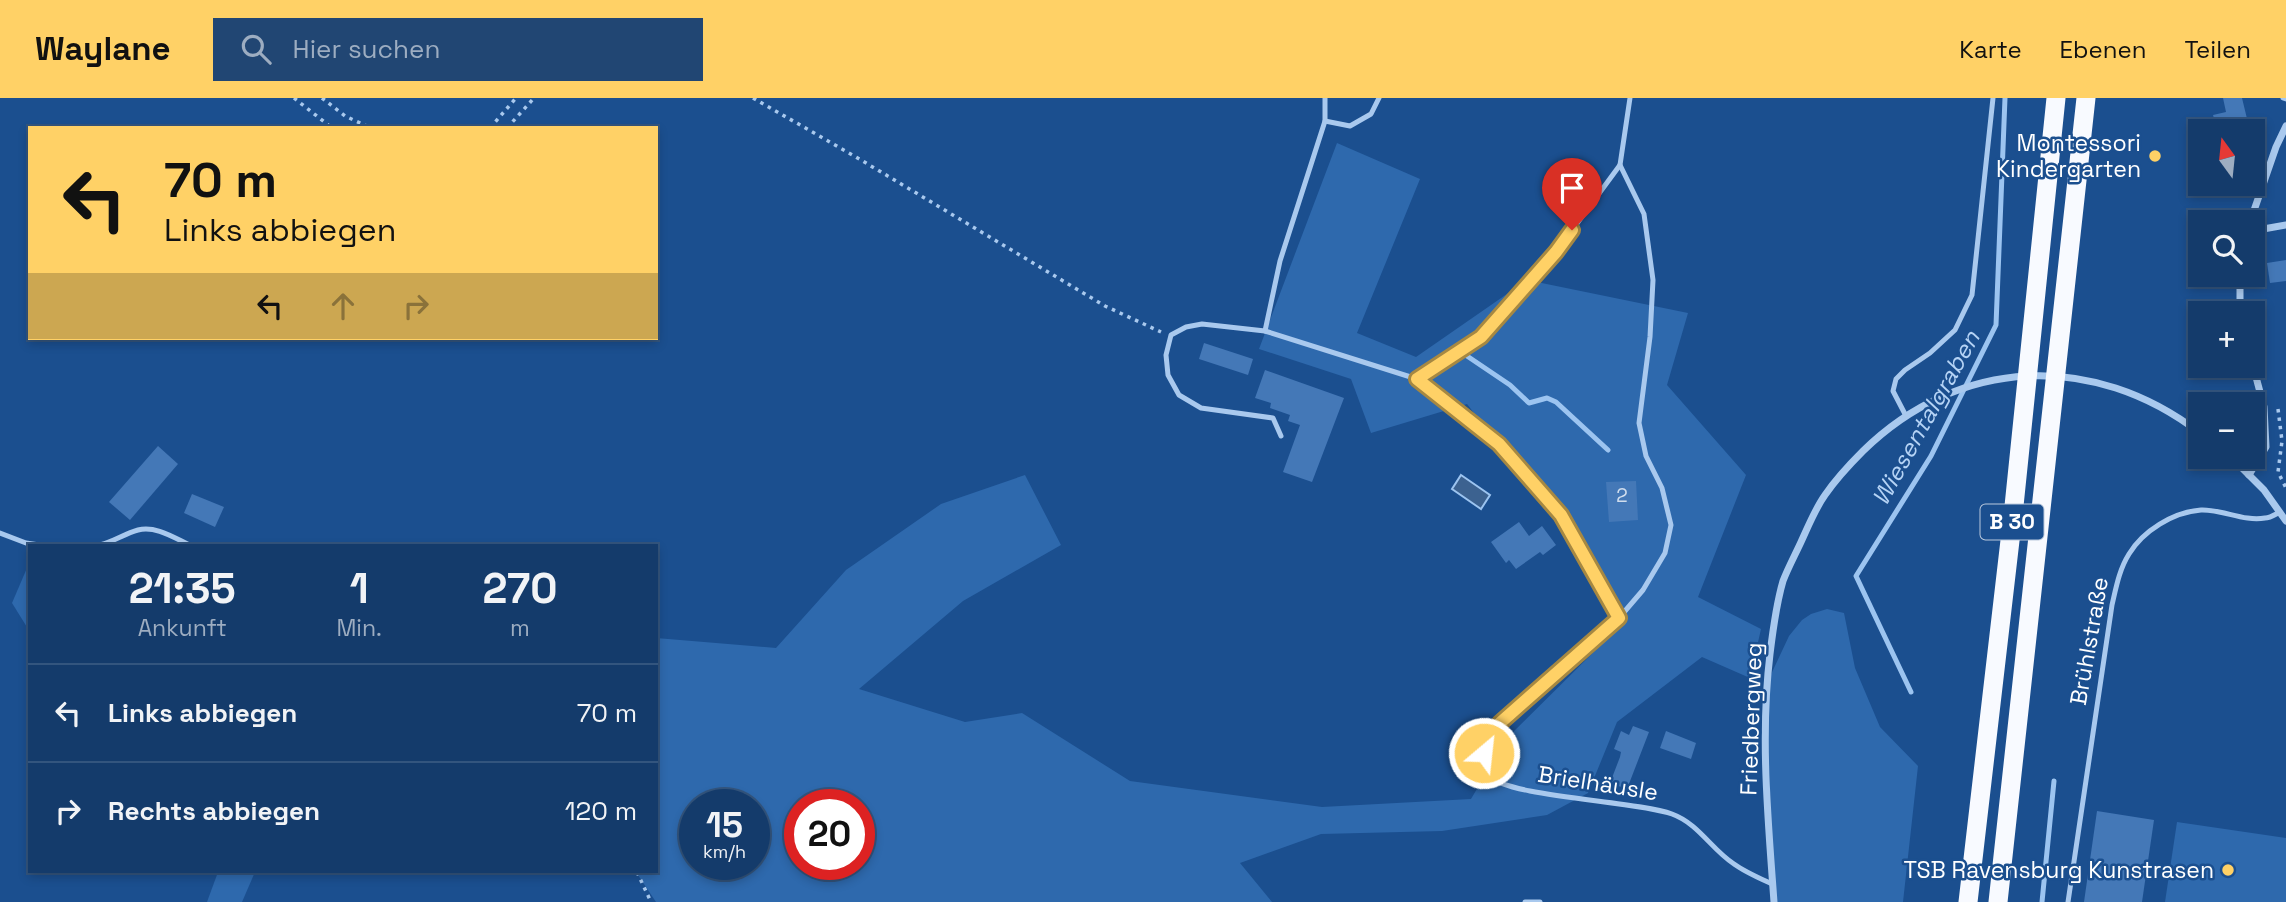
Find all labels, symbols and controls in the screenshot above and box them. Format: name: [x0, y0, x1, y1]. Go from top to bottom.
search box: [213, 18, 703, 81]
text: Waylane: [35, 28, 171, 70]
icon: search: [237, 30, 275, 68]
text: Hier suchen: [293, 32, 440, 66]
text: Karte: [1959, 34, 2022, 65]
text: Ebenen: [2060, 34, 2146, 65]
text: Teilen: [2184, 34, 2251, 65]
north arrow: [2188, 119, 2264, 196]
map controls: [2188, 119, 2265, 469]
place label: Montessori Kindergarten: [1996, 128, 2141, 184]
marker: Montessori Kindergarten: [2147, 148, 2163, 164]
text: 70 m: [164, 149, 277, 211]
icon: left: [49, 154, 140, 245]
pin: [1542, 158, 1602, 230]
icon: arrive: [1553, 169, 1591, 207]
text: Links abbiegen: [164, 210, 396, 250]
button: search: [2188, 210, 2265, 287]
icon: left: [251, 287, 289, 325]
icon: ahead: [324, 287, 362, 325]
icon: right: [397, 287, 435, 325]
button: +: [2188, 301, 2265, 378]
water label: Wiesentalgraben: [1865, 324, 1987, 511]
button: −: [2188, 392, 2265, 469]
house number: 2: [1616, 483, 1628, 508]
road number: B 30: [1980, 504, 2044, 540]
text: 21:35: [129, 562, 236, 615]
text: 1: [350, 562, 369, 615]
text: 270: [483, 562, 557, 615]
street label: Brühlstraße: [2063, 575, 2115, 707]
text: Ankunft: [138, 613, 227, 643]
text: Min.: [336, 613, 382, 643]
text: m: [510, 613, 530, 643]
street label: Friedbergweg: [1733, 642, 1769, 796]
icon: left: [49, 694, 87, 732]
text: Links abbiegen: [108, 696, 297, 730]
text: 70 m: [577, 696, 637, 730]
position arrow: [1447, 716, 1521, 790]
street label: Brielhäusle: [1536, 759, 1660, 807]
speed limit sign: 20: [784, 789, 875, 880]
icon: right: [49, 792, 87, 830]
text: Rechts abbiegen: [108, 794, 320, 828]
text: 120 m: [565, 794, 637, 828]
text: 15: [706, 803, 743, 847]
text: km/h: [703, 840, 746, 863]
place label: TSB Ravensburg Kunstrasen: [1903, 855, 2214, 885]
marker: TSB Ravensburg Kunstrasen: [2220, 862, 2236, 878]

